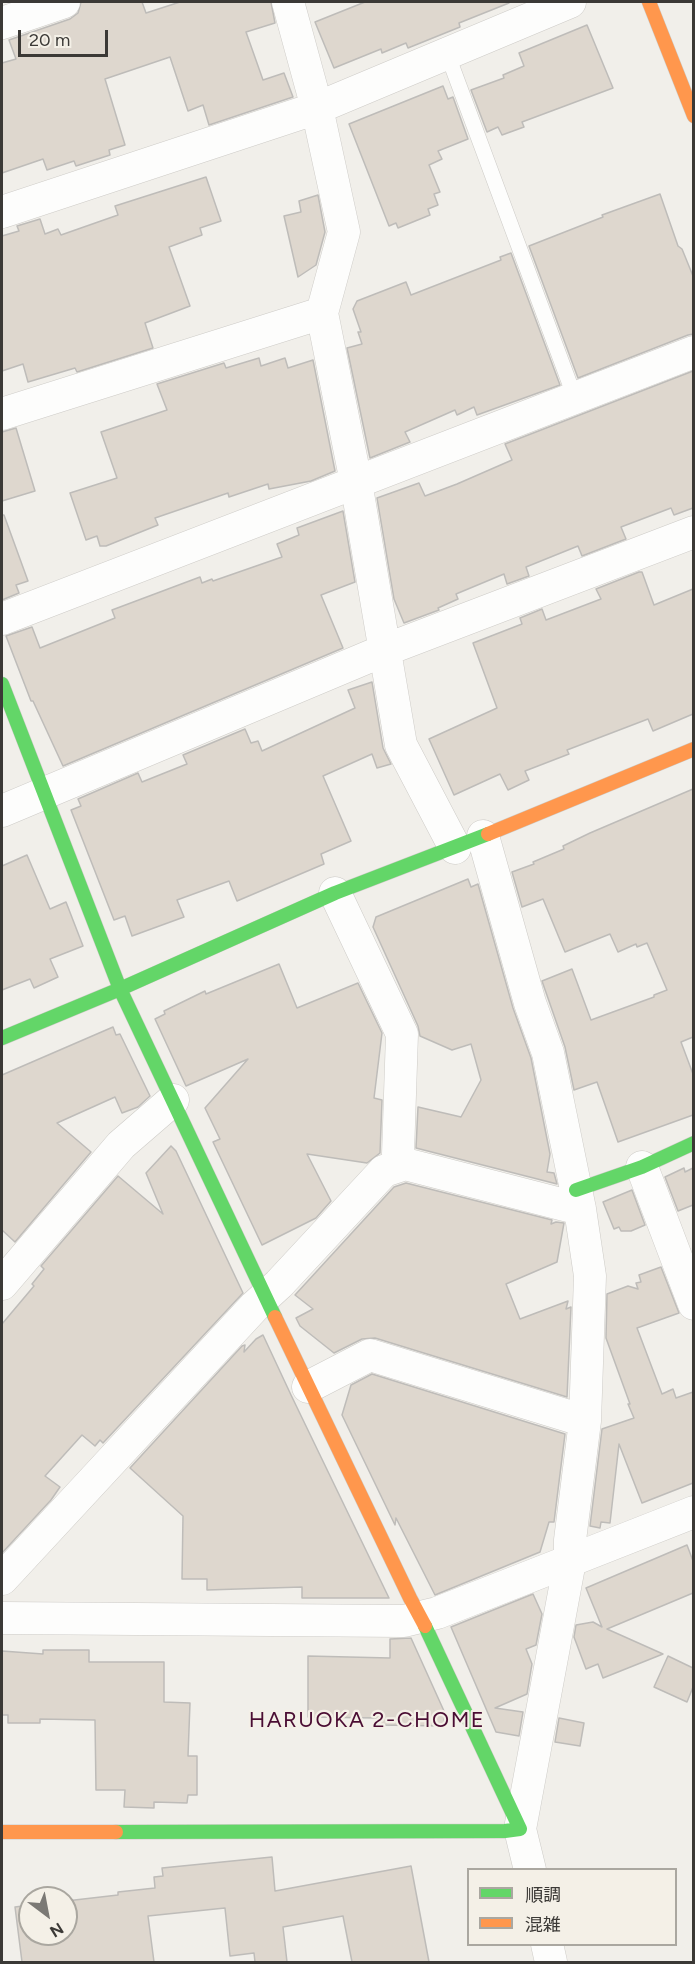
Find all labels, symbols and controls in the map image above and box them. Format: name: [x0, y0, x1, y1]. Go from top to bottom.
scale bar: [21, 18, 111, 56]
text: 20 m: [29, 29, 70, 51]
district label: HARUOKA 2-CHOME: [249, 1708, 485, 1734]
legend: [467, 1868, 677, 1946]
text: 順調: [525, 1884, 561, 1906]
north arrow: [18, 1886, 78, 1946]
text: 混雑: [525, 1914, 561, 1936]
text: N: [46, 1919, 67, 1941]

